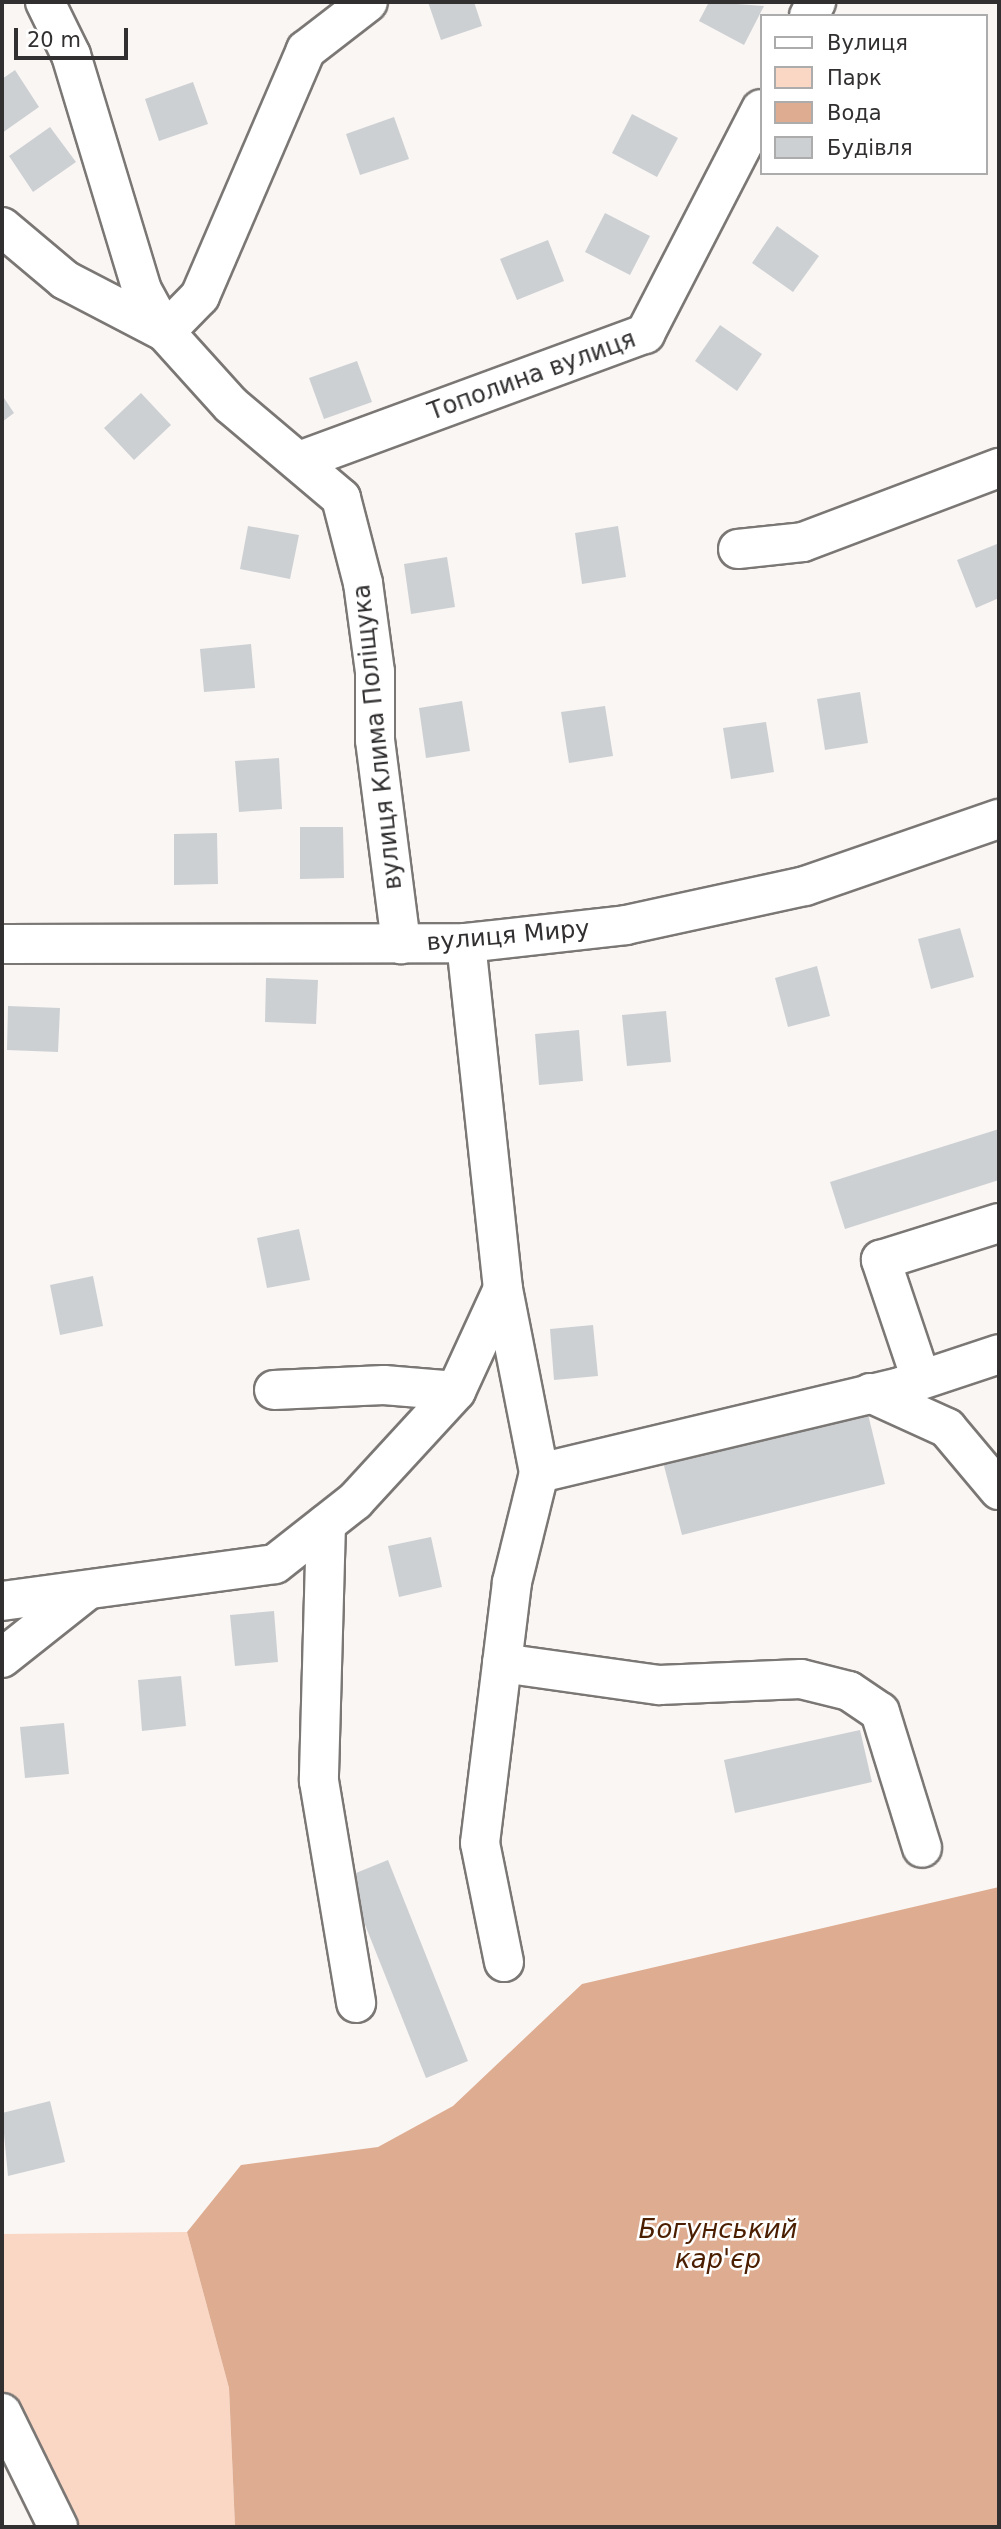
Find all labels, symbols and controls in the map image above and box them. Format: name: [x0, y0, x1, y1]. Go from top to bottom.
scale bar: [18, 14, 131, 58]
legend: [760, 14, 987, 175]
text: 20 m: [27, 28, 81, 52]
text: Вулиця: [827, 31, 908, 55]
text: Парк: [827, 66, 882, 90]
text: Вода: [827, 101, 882, 125]
text: Будівля: [827, 136, 913, 160]
street label: Тополина вулиця: [424, 325, 640, 427]
street label: вулиця Клима Поліщука: [348, 583, 408, 891]
street label: вулиця Миру: [425, 915, 591, 957]
water label: Богунський кар'єр: [639, 2214, 797, 2276]

